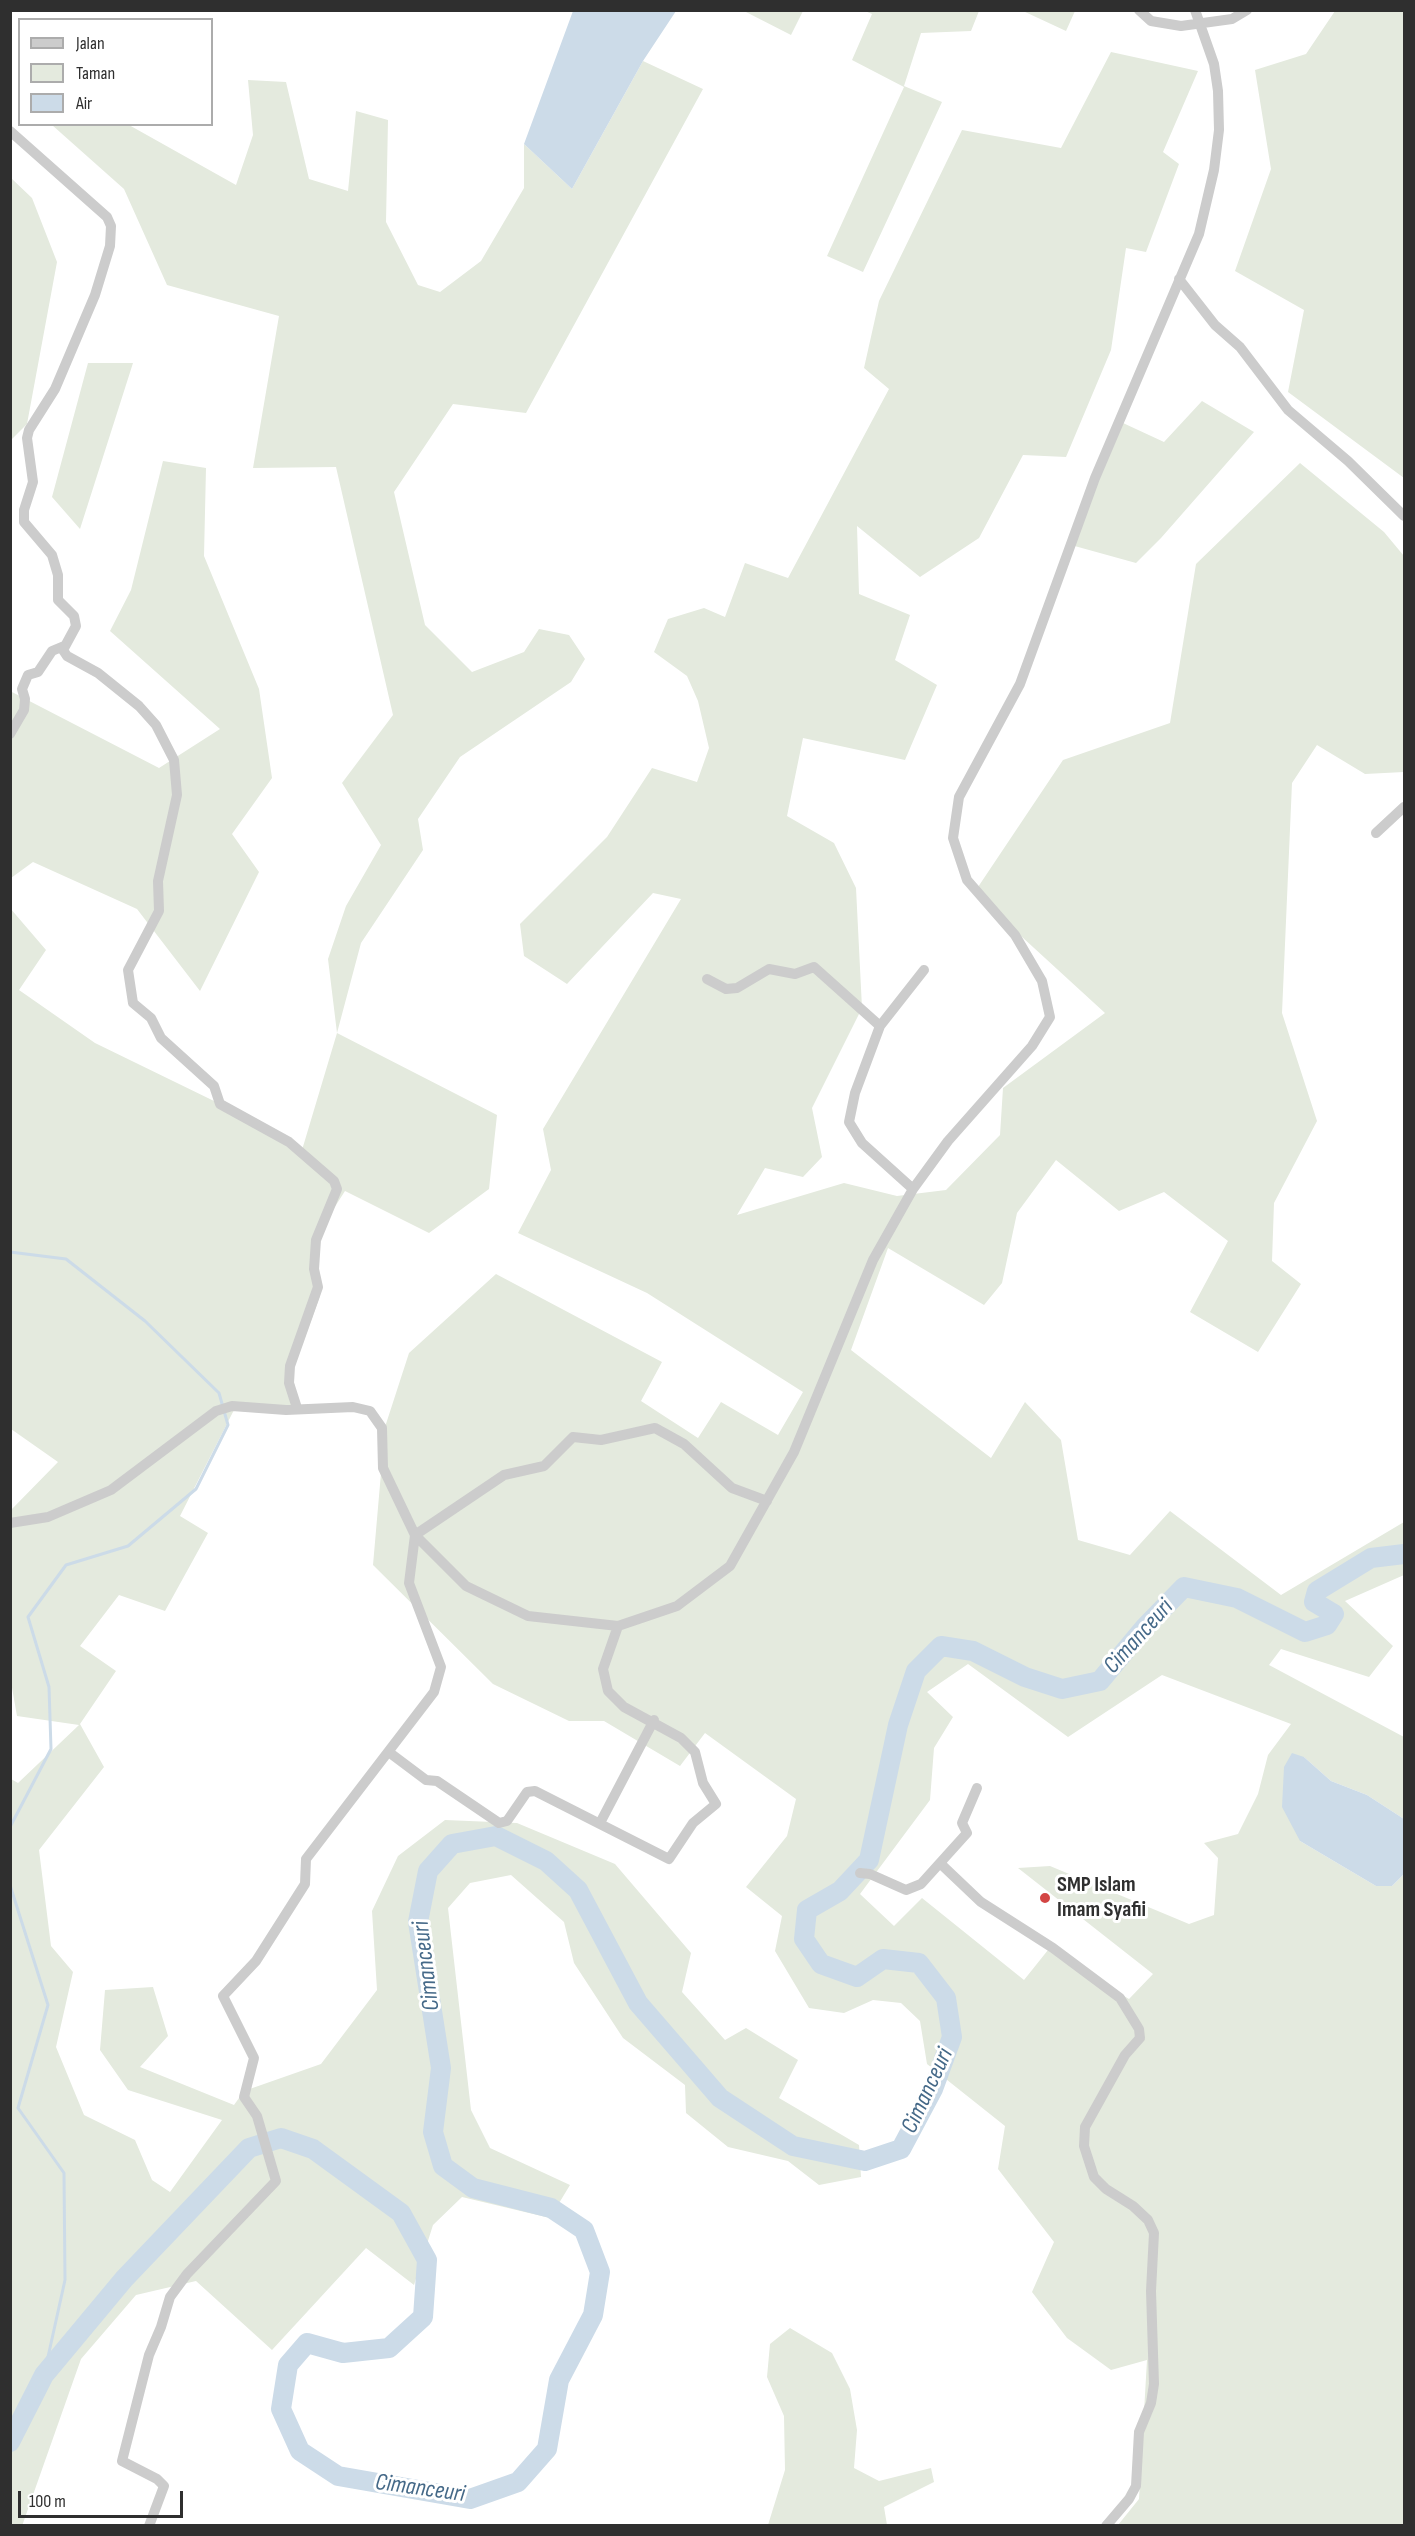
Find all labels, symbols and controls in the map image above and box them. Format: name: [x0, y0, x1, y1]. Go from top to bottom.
legend: [18, 18, 213, 126]
text: Jalan: [76, 33, 105, 54]
text: Taman: [76, 63, 115, 84]
text: Air: [76, 93, 92, 114]
water label: Cimanceuri: [1098, 1594, 1180, 1680]
place label: SMP Islam Imam Syafii: [1057, 1872, 1146, 1924]
marker: SMP Islam Imam Syafii: [1038, 1891, 1052, 1905]
water label: Cimanceuri: [407, 1919, 447, 2013]
water label: Cimanceuri: [896, 2044, 960, 2138]
water label: Cimanceuri: [373, 2468, 467, 2510]
scale bar: [21, 2479, 186, 2517]
text: 100 m: [29, 2491, 66, 2512]

